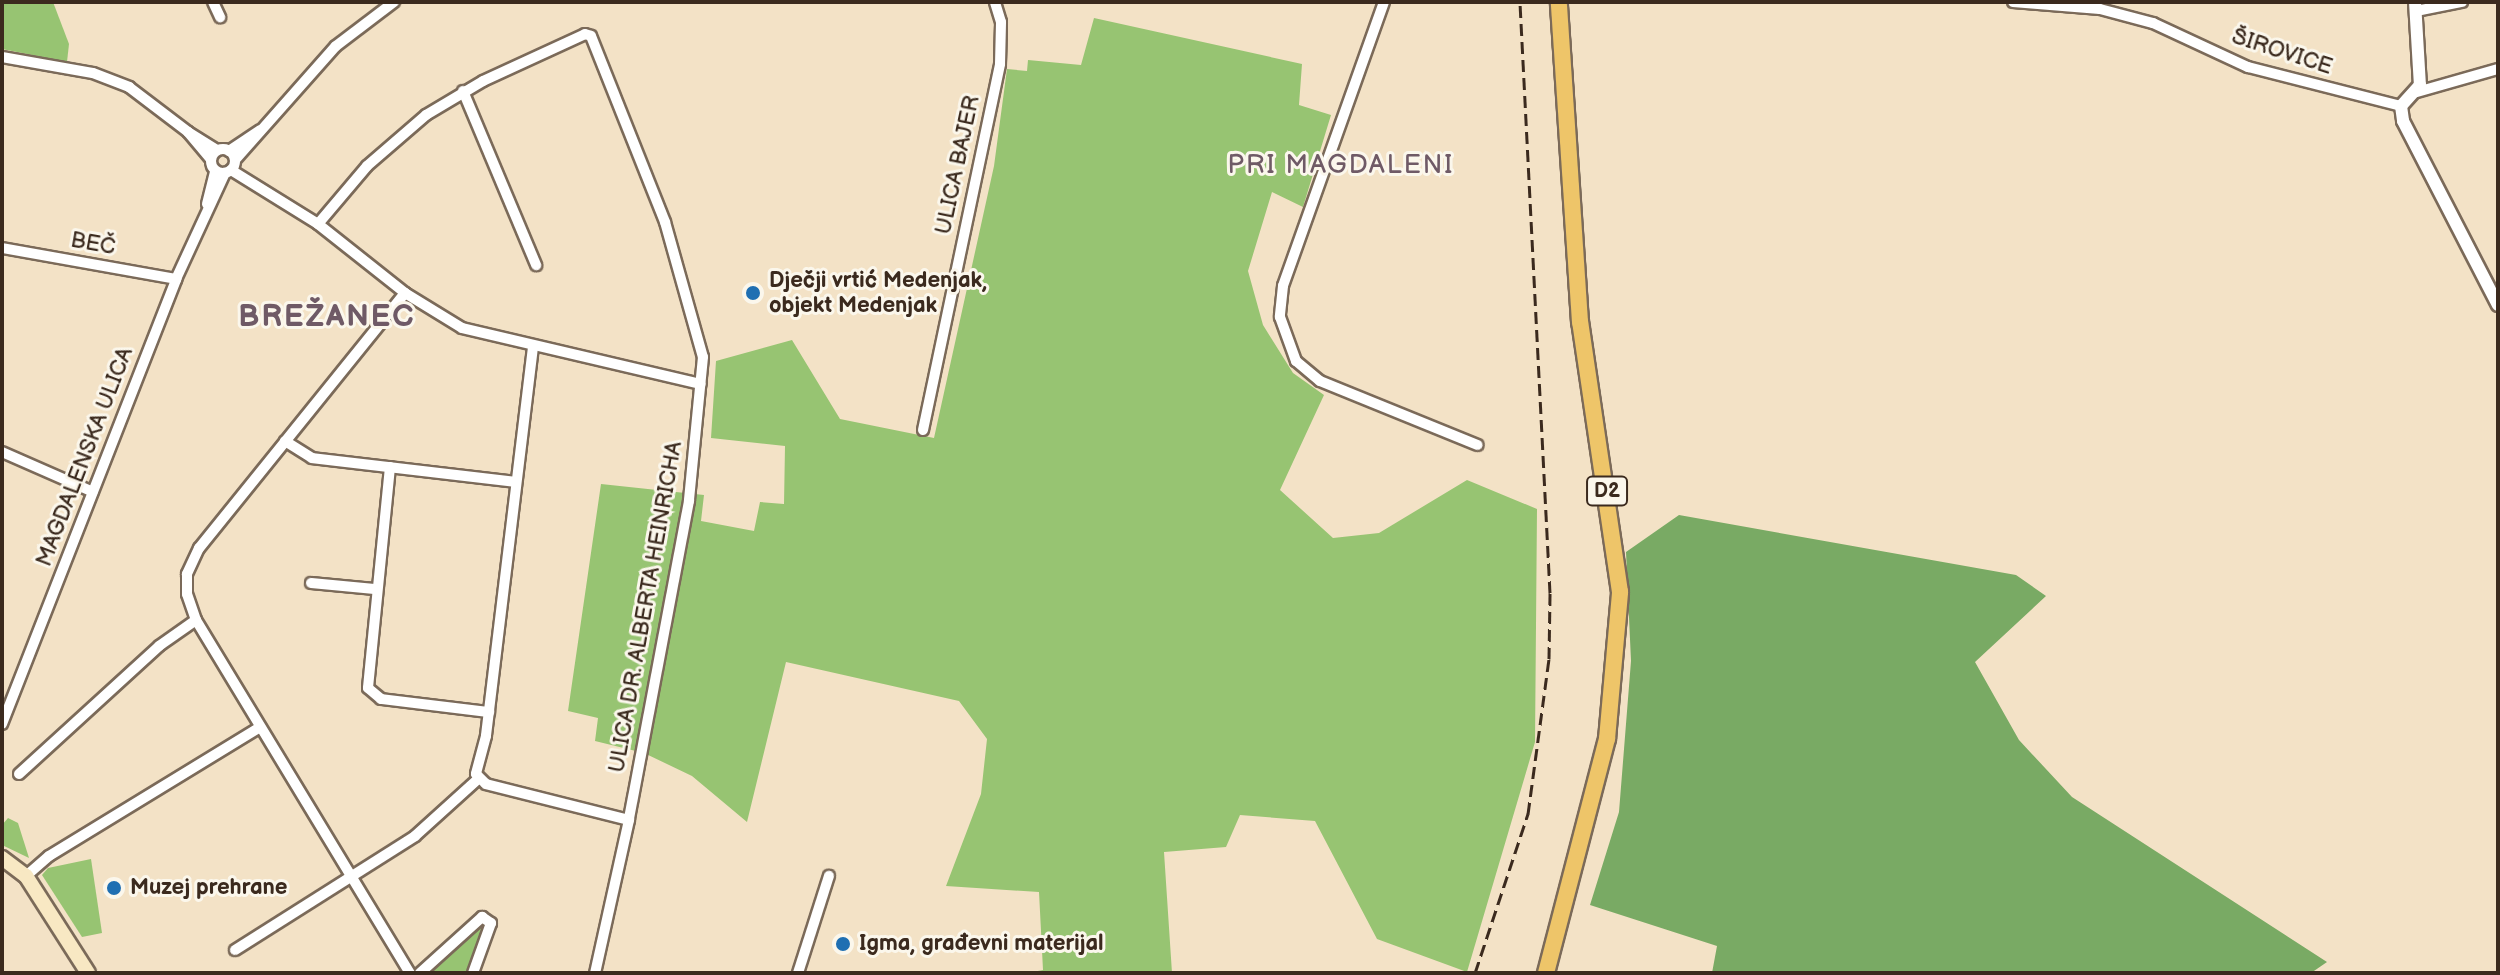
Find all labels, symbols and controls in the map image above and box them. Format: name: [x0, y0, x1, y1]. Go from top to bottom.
street label: ŠIROVICE: [2228, 23, 2336, 81]
street label: ULICA BAJER: [930, 93, 986, 237]
district label: PRI MAGDALENI: [1228, 150, 1454, 182]
street label: BEČ: [69, 227, 117, 261]
place label: Dječji vrtić Medenjak, objekt Medenjak: [769, 267, 987, 318]
marker: Dječji vrtić Medenjak, objekt Medenjak: [744, 284, 762, 302]
district label: BREŽANEC: [238, 299, 416, 335]
street label: MAGDALENSKA ULICA: [31, 344, 139, 570]
street label: ULICA DR. ALBERTA HEINRICHA: [604, 439, 688, 775]
road number: D2: [1585, 475, 1629, 507]
place label: Muzej prehrane: [130, 875, 287, 901]
marker: Muzej prehrane: [105, 879, 123, 897]
place label: Igma, građevni materijal: [859, 931, 1104, 957]
marker: Igma, građevni materijal: [834, 935, 852, 953]

